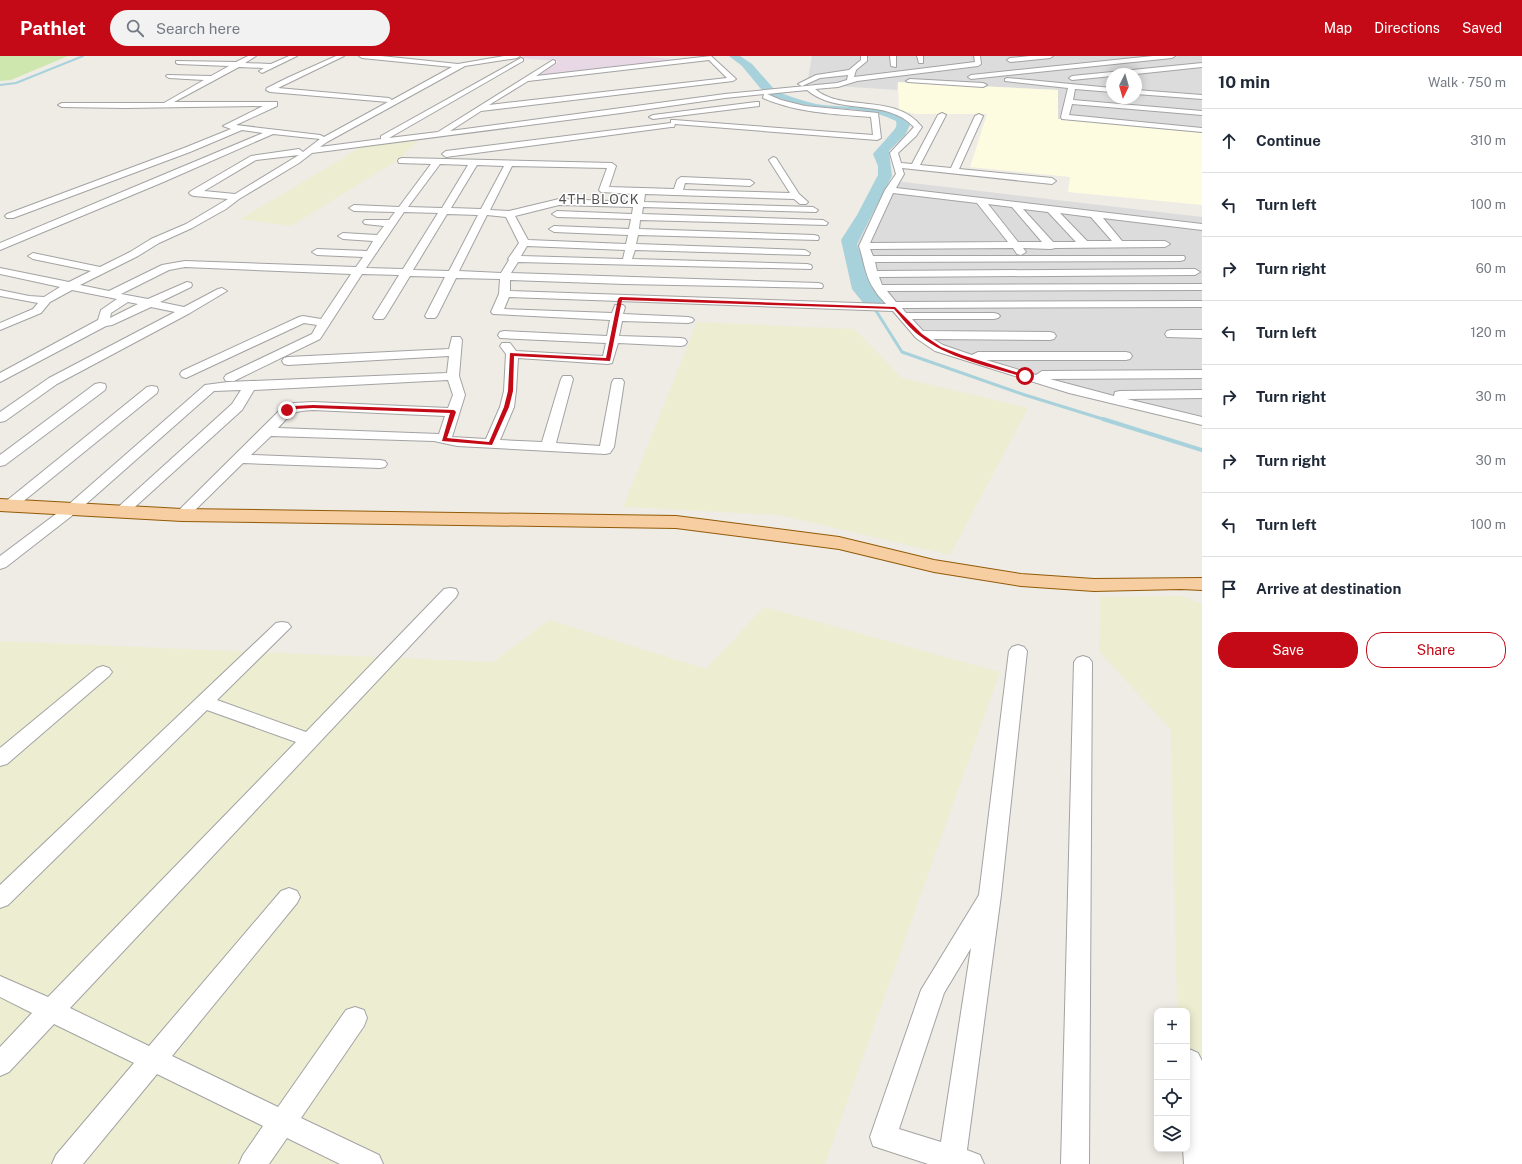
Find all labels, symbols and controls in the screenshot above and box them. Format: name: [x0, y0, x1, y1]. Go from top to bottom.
search box: [110, 10, 390, 46]
text: Pathlet: [20, 17, 86, 39]
icon: search: [124, 17, 146, 39]
text: Search here: [156, 20, 240, 37]
text: Map: [1324, 20, 1352, 36]
text: Directions: [1374, 20, 1440, 36]
text: Saved: [1462, 20, 1502, 36]
north arrow: [1106, 68, 1142, 104]
text: 10 min: [1218, 72, 1270, 92]
text: Walk · 750 m: [1428, 75, 1506, 90]
icon: ahead: [1218, 130, 1240, 152]
text: Continue: [1256, 132, 1321, 149]
text: 310 m: [1470, 133, 1506, 148]
district label: 4TH BLOCK: [558, 192, 640, 207]
icon: left: [1218, 194, 1240, 216]
text: Turn left: [1256, 196, 1317, 213]
text: 100 m: [1470, 197, 1506, 212]
icon: right: [1218, 258, 1240, 280]
text: Turn right: [1256, 260, 1326, 277]
text: 60 m: [1476, 261, 1506, 276]
icon: left: [1218, 322, 1240, 344]
text: Turn left: [1256, 324, 1317, 341]
text: 120 m: [1471, 325, 1506, 340]
route start: [1016, 367, 1034, 385]
icon: right: [1218, 386, 1240, 408]
text: Turn right: [1256, 388, 1326, 405]
text: 30 m: [1476, 389, 1506, 404]
route end: [278, 401, 296, 419]
icon: right: [1218, 450, 1240, 472]
text: Turn right: [1256, 452, 1326, 469]
text: 30 m: [1476, 453, 1506, 468]
icon: left: [1218, 514, 1240, 536]
text: Turn left: [1256, 516, 1317, 533]
text: 100 m: [1470, 517, 1506, 532]
icon: arrive: [1218, 578, 1240, 600]
text: Arrive at destination: [1256, 580, 1401, 597]
button: Save: [1218, 632, 1358, 668]
button: Share: [1366, 632, 1506, 668]
map controls: [1154, 1008, 1190, 1152]
button: +: [1154, 1008, 1190, 1044]
button: −: [1154, 1044, 1190, 1080]
button: locate: [1154, 1080, 1190, 1116]
button: layers: [1154, 1116, 1190, 1152]

